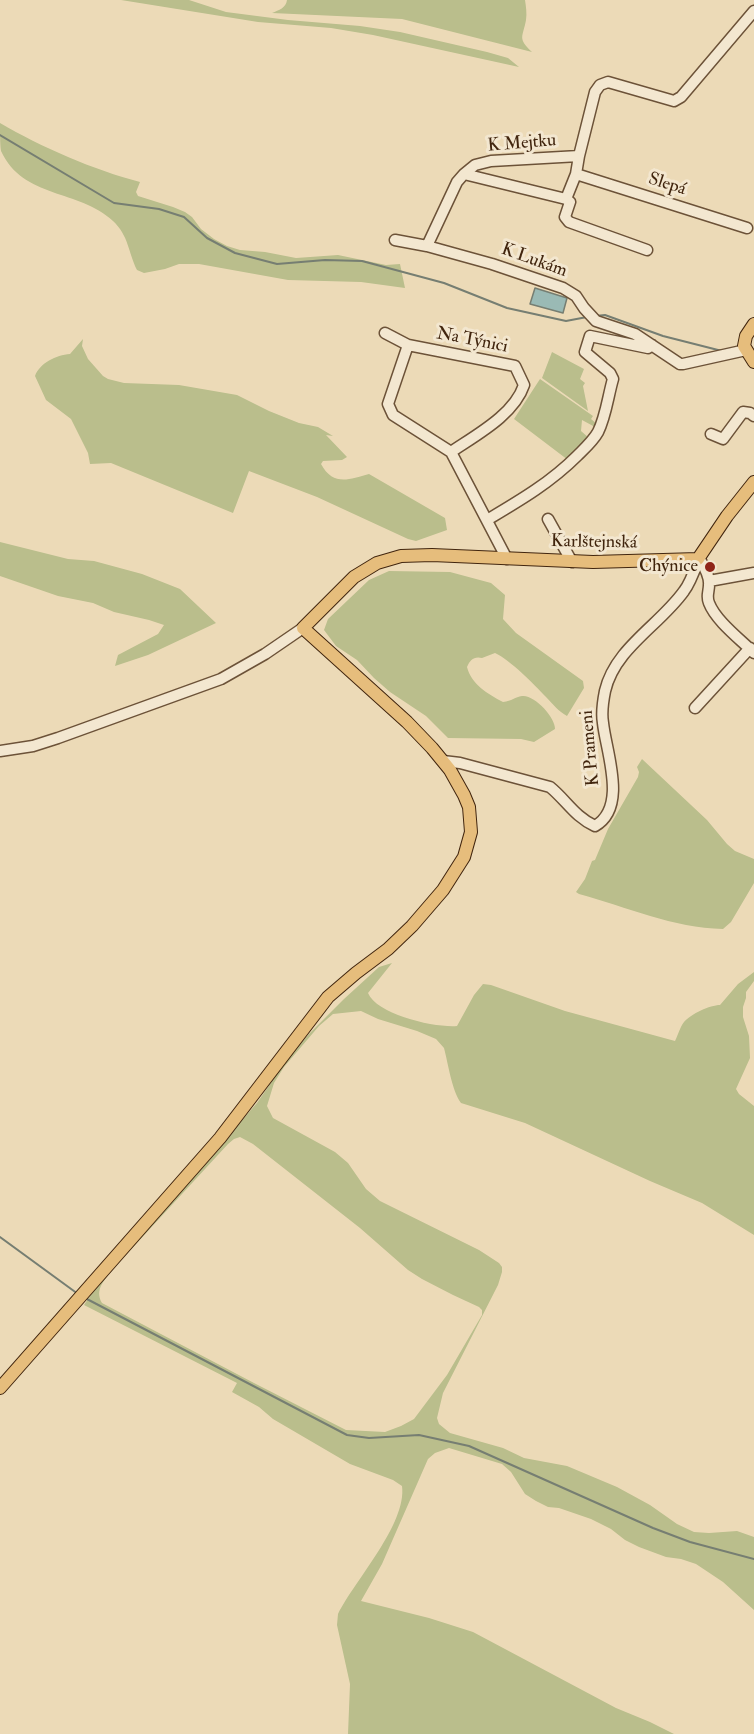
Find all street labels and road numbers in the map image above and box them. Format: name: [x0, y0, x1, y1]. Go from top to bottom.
street label: K Mejtku: [487, 130, 557, 158]
street label: Slepá: [645, 169, 689, 201]
street label: K Lukám: [498, 239, 570, 283]
street label: Na Týnici: [434, 323, 510, 359]
street label: Karlštejnská: [551, 531, 637, 555]
street label: K Prameni: [577, 709, 605, 787]

